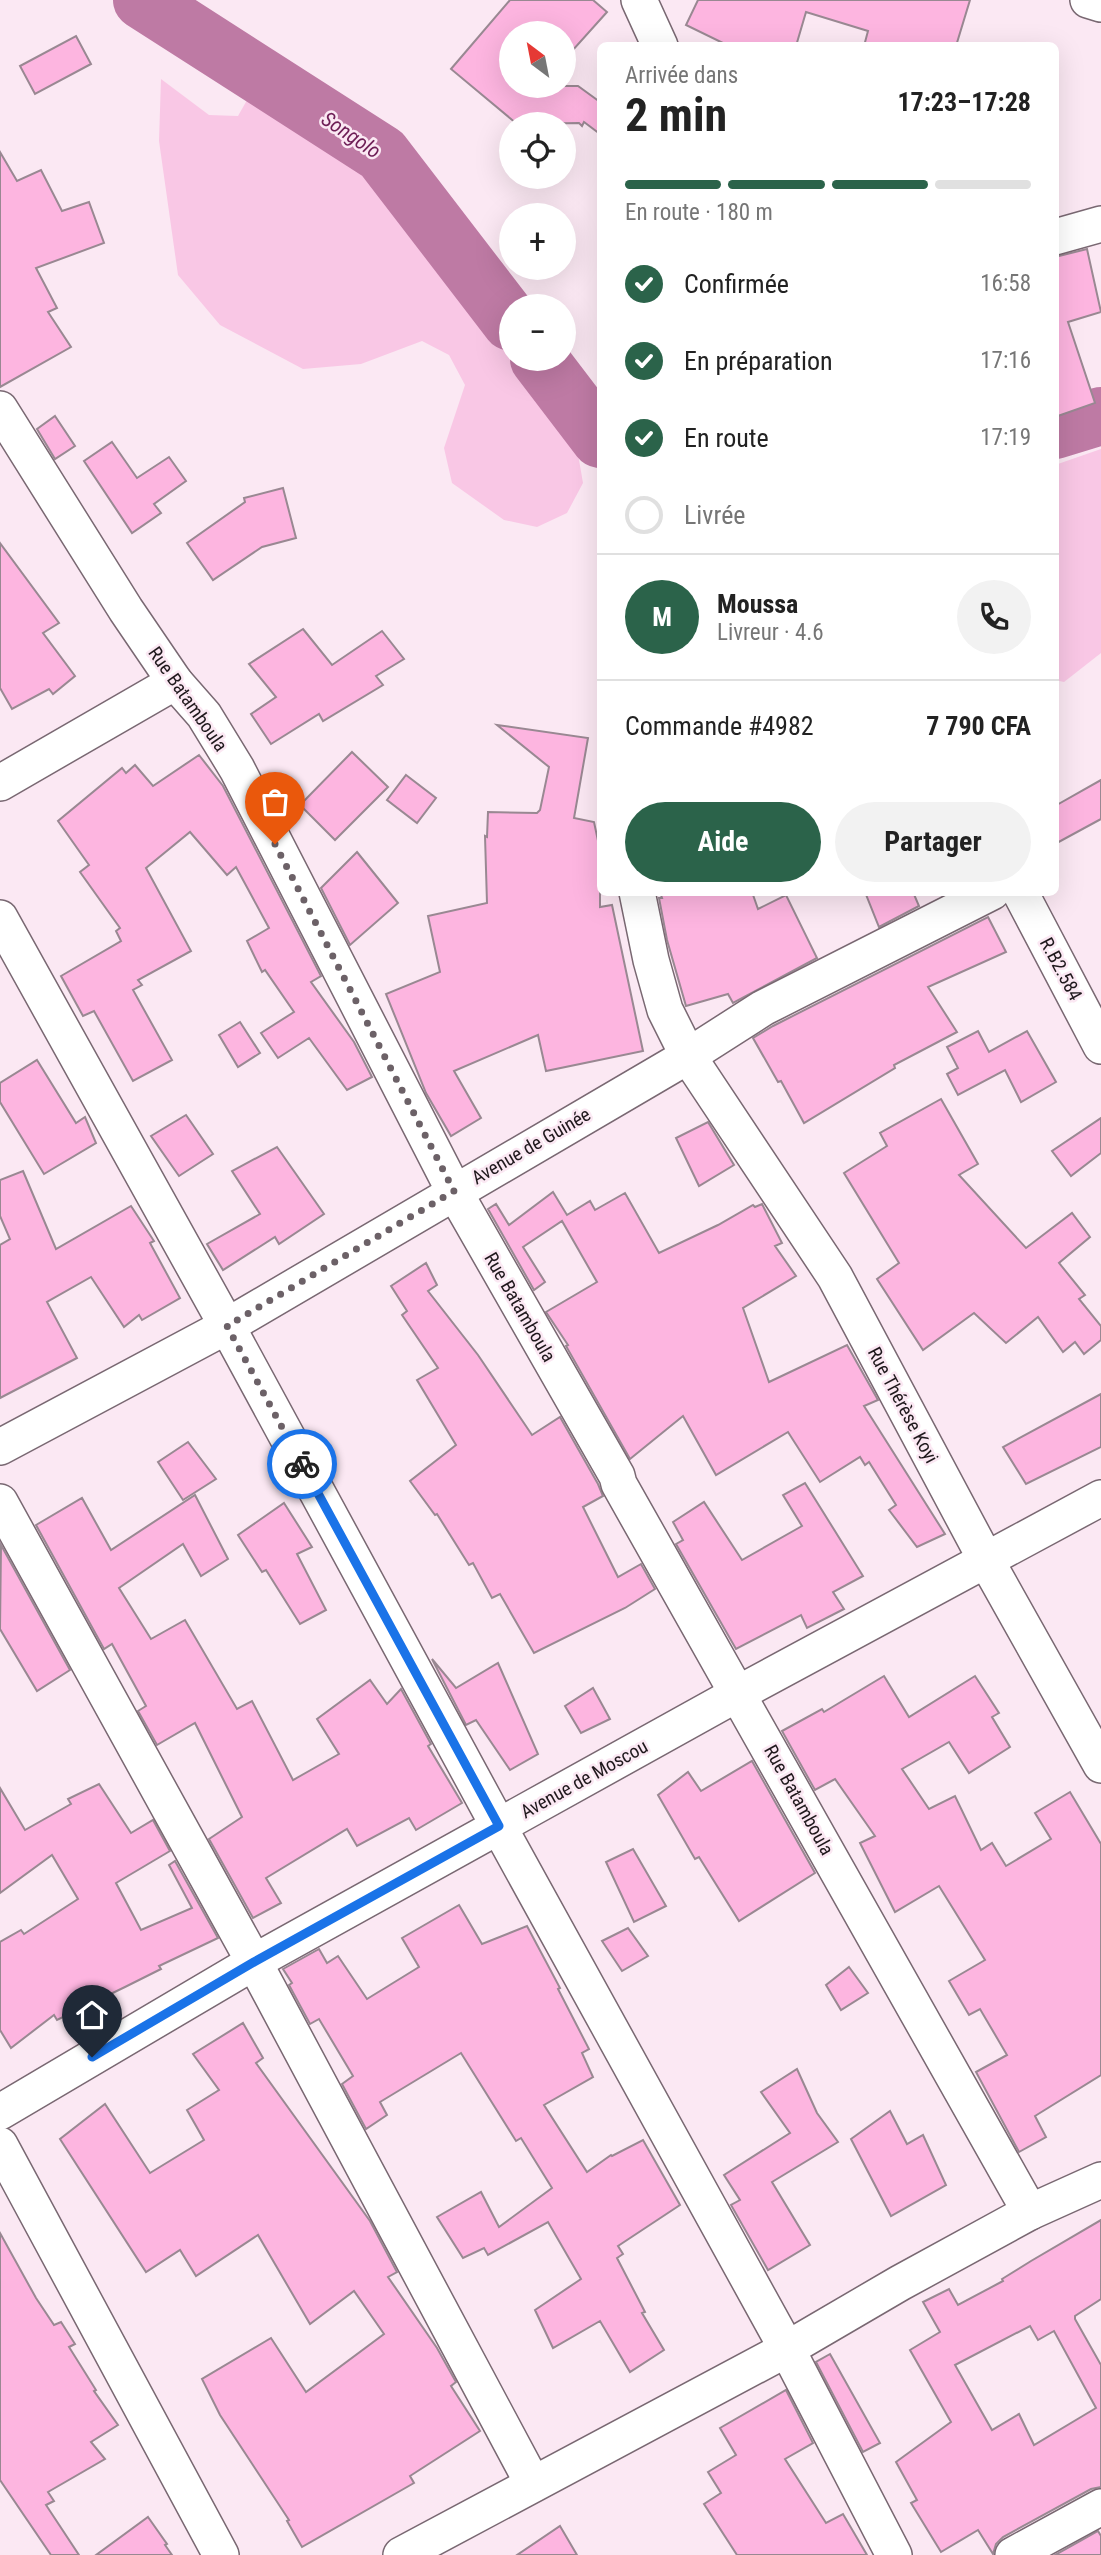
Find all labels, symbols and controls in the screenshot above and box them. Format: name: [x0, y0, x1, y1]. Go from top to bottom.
north arrow: [499, 21, 576, 98]
map controls: [499, 21, 576, 371]
text: Arrivée dans: [625, 62, 738, 89]
text: 17:23–17:28: [897, 87, 1031, 117]
text: 2 min: [625, 88, 727, 142]
water label: Songolo: [317, 107, 385, 163]
button: locate: [499, 112, 576, 189]
text: En route · 180 m: [625, 199, 773, 226]
button: +: [499, 203, 576, 280]
icon: check: [625, 265, 663, 303]
text: Confirmée: [684, 269, 789, 299]
text: 16:58: [980, 270, 1031, 297]
button: −: [499, 294, 576, 371]
icon: check: [625, 342, 663, 380]
text: En préparation: [684, 346, 833, 376]
text: 17:16: [980, 347, 1031, 374]
icon: check: [625, 419, 663, 457]
text: En route: [684, 423, 769, 453]
text: 17:19: [980, 424, 1031, 451]
text: Livrée: [684, 500, 746, 530]
button: phone: [957, 580, 1031, 654]
text: Moussa: [717, 589, 798, 619]
text: M: [652, 602, 672, 632]
text: Livreur · 4.6: [717, 619, 824, 646]
street label: Rue Batamboula: [143, 642, 233, 756]
text: Commande #4982: [625, 711, 814, 741]
text: 7 790 CFA: [926, 711, 1031, 741]
pin: [245, 772, 305, 844]
icon: bag: [256, 783, 294, 821]
button: Aide: [625, 802, 821, 882]
button: Partager: [835, 802, 1031, 882]
street label: R.B2.584: [1035, 934, 1087, 1004]
street label: Avenue de Guinée: [467, 1103, 595, 1189]
street label: Rue Batamboula: [479, 1248, 561, 1366]
street label: Rue Thérèse Koyi: [863, 1343, 943, 1467]
courier: [267, 1429, 337, 1499]
icon: bike: [283, 1445, 321, 1483]
street label: Avenue de Moscou: [516, 1735, 652, 1823]
street label: Rue Batamboula: [759, 1741, 839, 1859]
pin: [62, 1985, 122, 2057]
icon: home: [73, 1996, 111, 2034]

